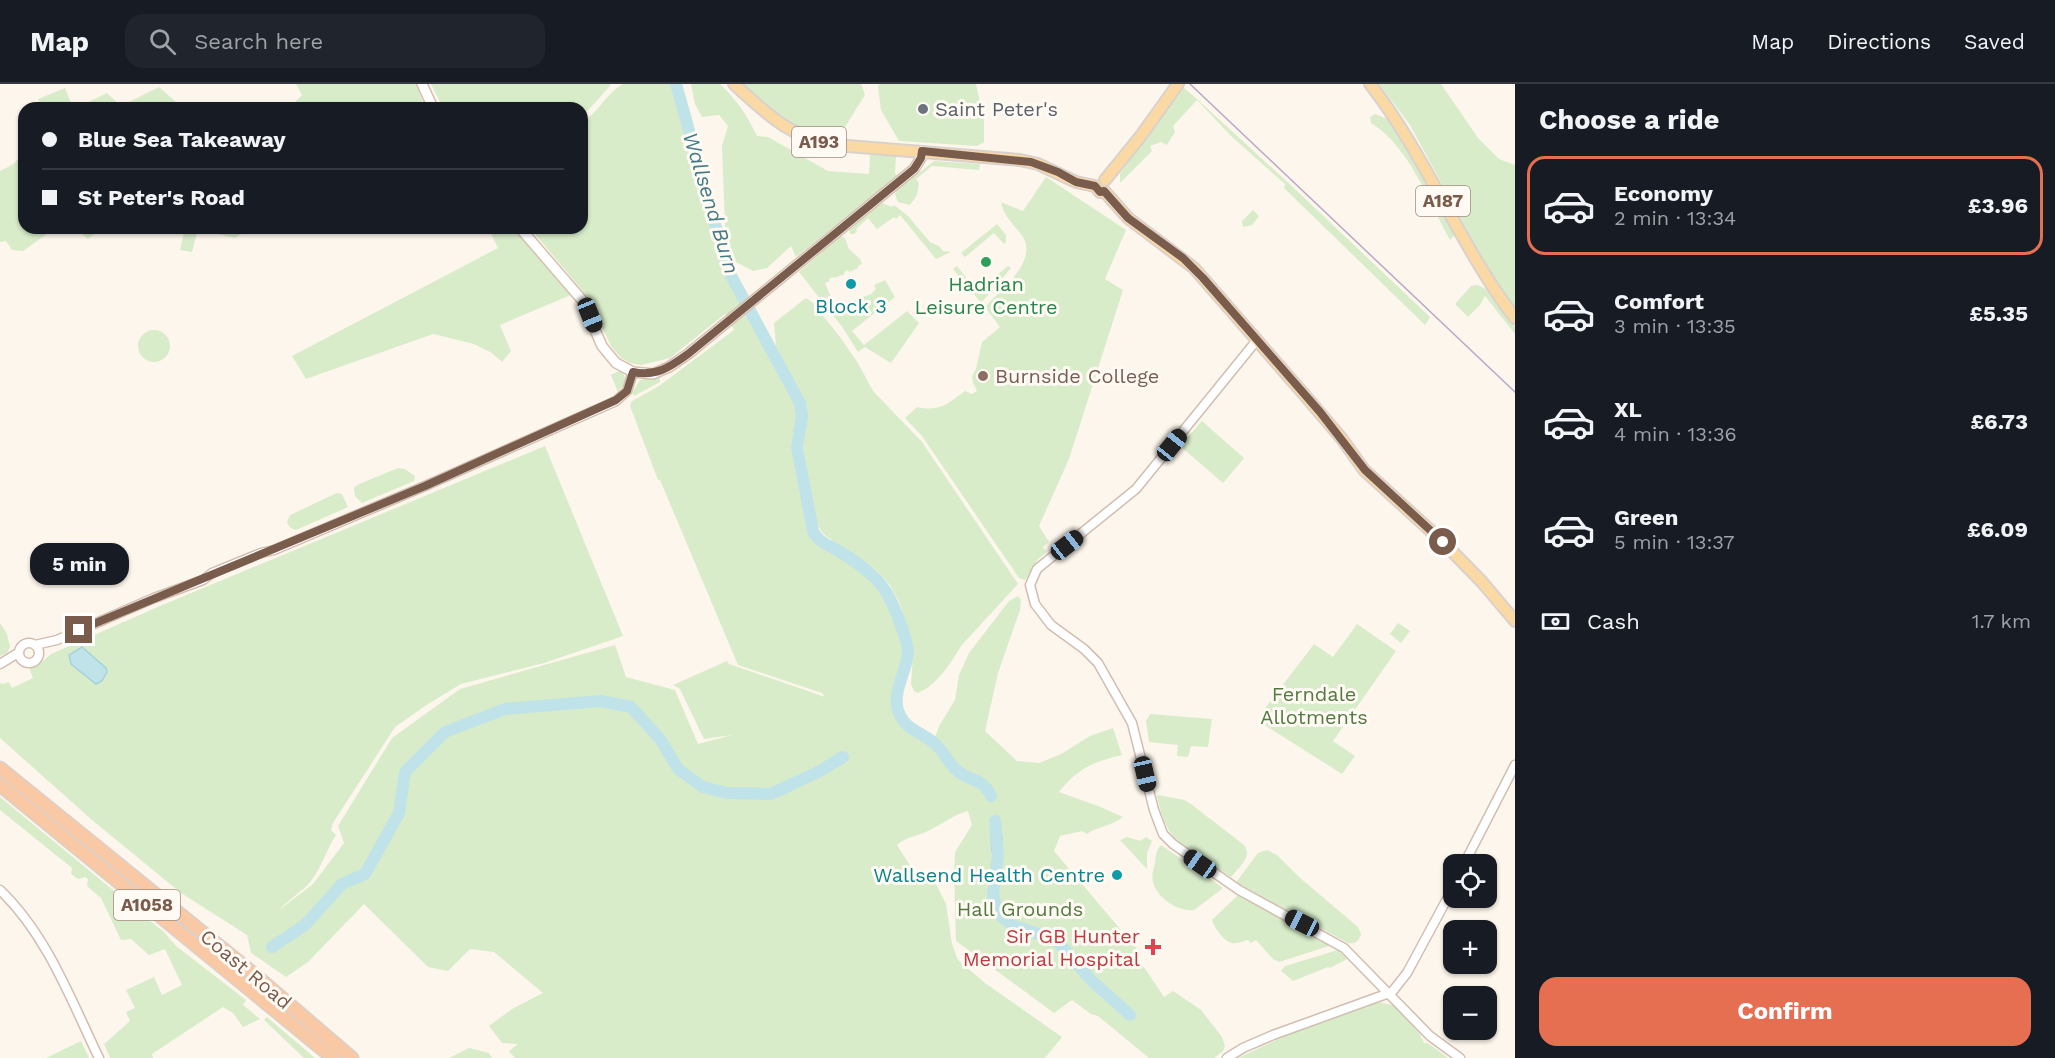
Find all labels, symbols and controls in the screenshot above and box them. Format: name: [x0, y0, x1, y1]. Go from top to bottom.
search box: [125, 14, 545, 68]
text: Map: [30, 25, 89, 58]
icon: search: [146, 25, 179, 58]
text: Search here: [194, 29, 323, 54]
text: Map: [1751, 29, 1794, 54]
text: Directions: [1827, 29, 1931, 54]
text: Saved: [1964, 29, 2025, 54]
place label: Saint Peter's: [935, 97, 1058, 121]
marker: Saint Peter's: [916, 102, 930, 116]
text: Choose a ride: [1539, 104, 1719, 136]
text: Blue Sea Takeaway: [78, 127, 286, 152]
road number: A193: [792, 127, 846, 157]
water label: Wallsend Burn: [678, 129, 745, 277]
icon: car: [1542, 179, 1596, 233]
text: Economy: [1614, 181, 1713, 206]
text: St Peter's Road: [78, 185, 245, 210]
road number: A187: [1416, 186, 1470, 216]
text: £3.96: [1968, 193, 2028, 218]
text: 2 min · 13:34: [1614, 206, 1736, 230]
marker: Hadrian Leisure Centre: [979, 255, 993, 269]
place label: Hadrian Leisure Centre: [915, 272, 1057, 319]
marker: Block 3: [844, 277, 858, 291]
icon: car: [1542, 287, 1596, 341]
text: Comfort: [1614, 289, 1704, 314]
place label: Block 3: [815, 294, 887, 318]
car: [575, 295, 605, 335]
text: £5.35: [1969, 301, 2028, 326]
text: 3 min · 13:35: [1614, 314, 1736, 338]
place label: Burnside College: [995, 364, 1159, 388]
marker: Burnside College: [976, 369, 990, 383]
icon: car: [1542, 395, 1596, 449]
text: XL: [1614, 397, 1642, 422]
text: £6.73: [1970, 409, 2028, 434]
text: 4 min · 13:36: [1614, 422, 1737, 446]
car: [1154, 425, 1190, 465]
icon: car: [1542, 503, 1596, 557]
text: Green: [1614, 505, 1678, 530]
text: £6.09: [1967, 517, 2028, 542]
car: [1047, 527, 1087, 563]
route start: [1429, 528, 1456, 555]
text: 5 min · 13:37: [1614, 530, 1734, 554]
callout: 5 min: [29, 543, 128, 585]
text: 5 min: [52, 552, 107, 576]
icon: cash: [1539, 605, 1572, 638]
text: Cash: [1587, 609, 1640, 634]
text: 1.7 km: [1972, 609, 2031, 633]
route end: [65, 616, 92, 643]
park label: Ferndale Allotments: [1260, 682, 1368, 729]
car: [1132, 754, 1158, 794]
car: [1180, 846, 1220, 882]
map controls: [1443, 854, 1497, 1040]
button: locate: [1443, 854, 1497, 908]
place label: Wallsend Health Centre: [873, 863, 1105, 887]
marker: Wallsend Health Centre: [1110, 868, 1124, 882]
road number: A1058: [114, 890, 180, 920]
park label: Hall Grounds: [957, 897, 1083, 921]
car: [1282, 907, 1322, 939]
button: +: [1443, 920, 1497, 974]
street label: Coast Road: [196, 924, 296, 1014]
place label: Sir GB Hunter Memorial Hospital: [963, 924, 1140, 971]
marker: Sir GB Hunter Memorial Hospital: [1144, 938, 1162, 956]
button: Confirm: [1539, 977, 2031, 1046]
button: −: [1443, 986, 1497, 1040]

